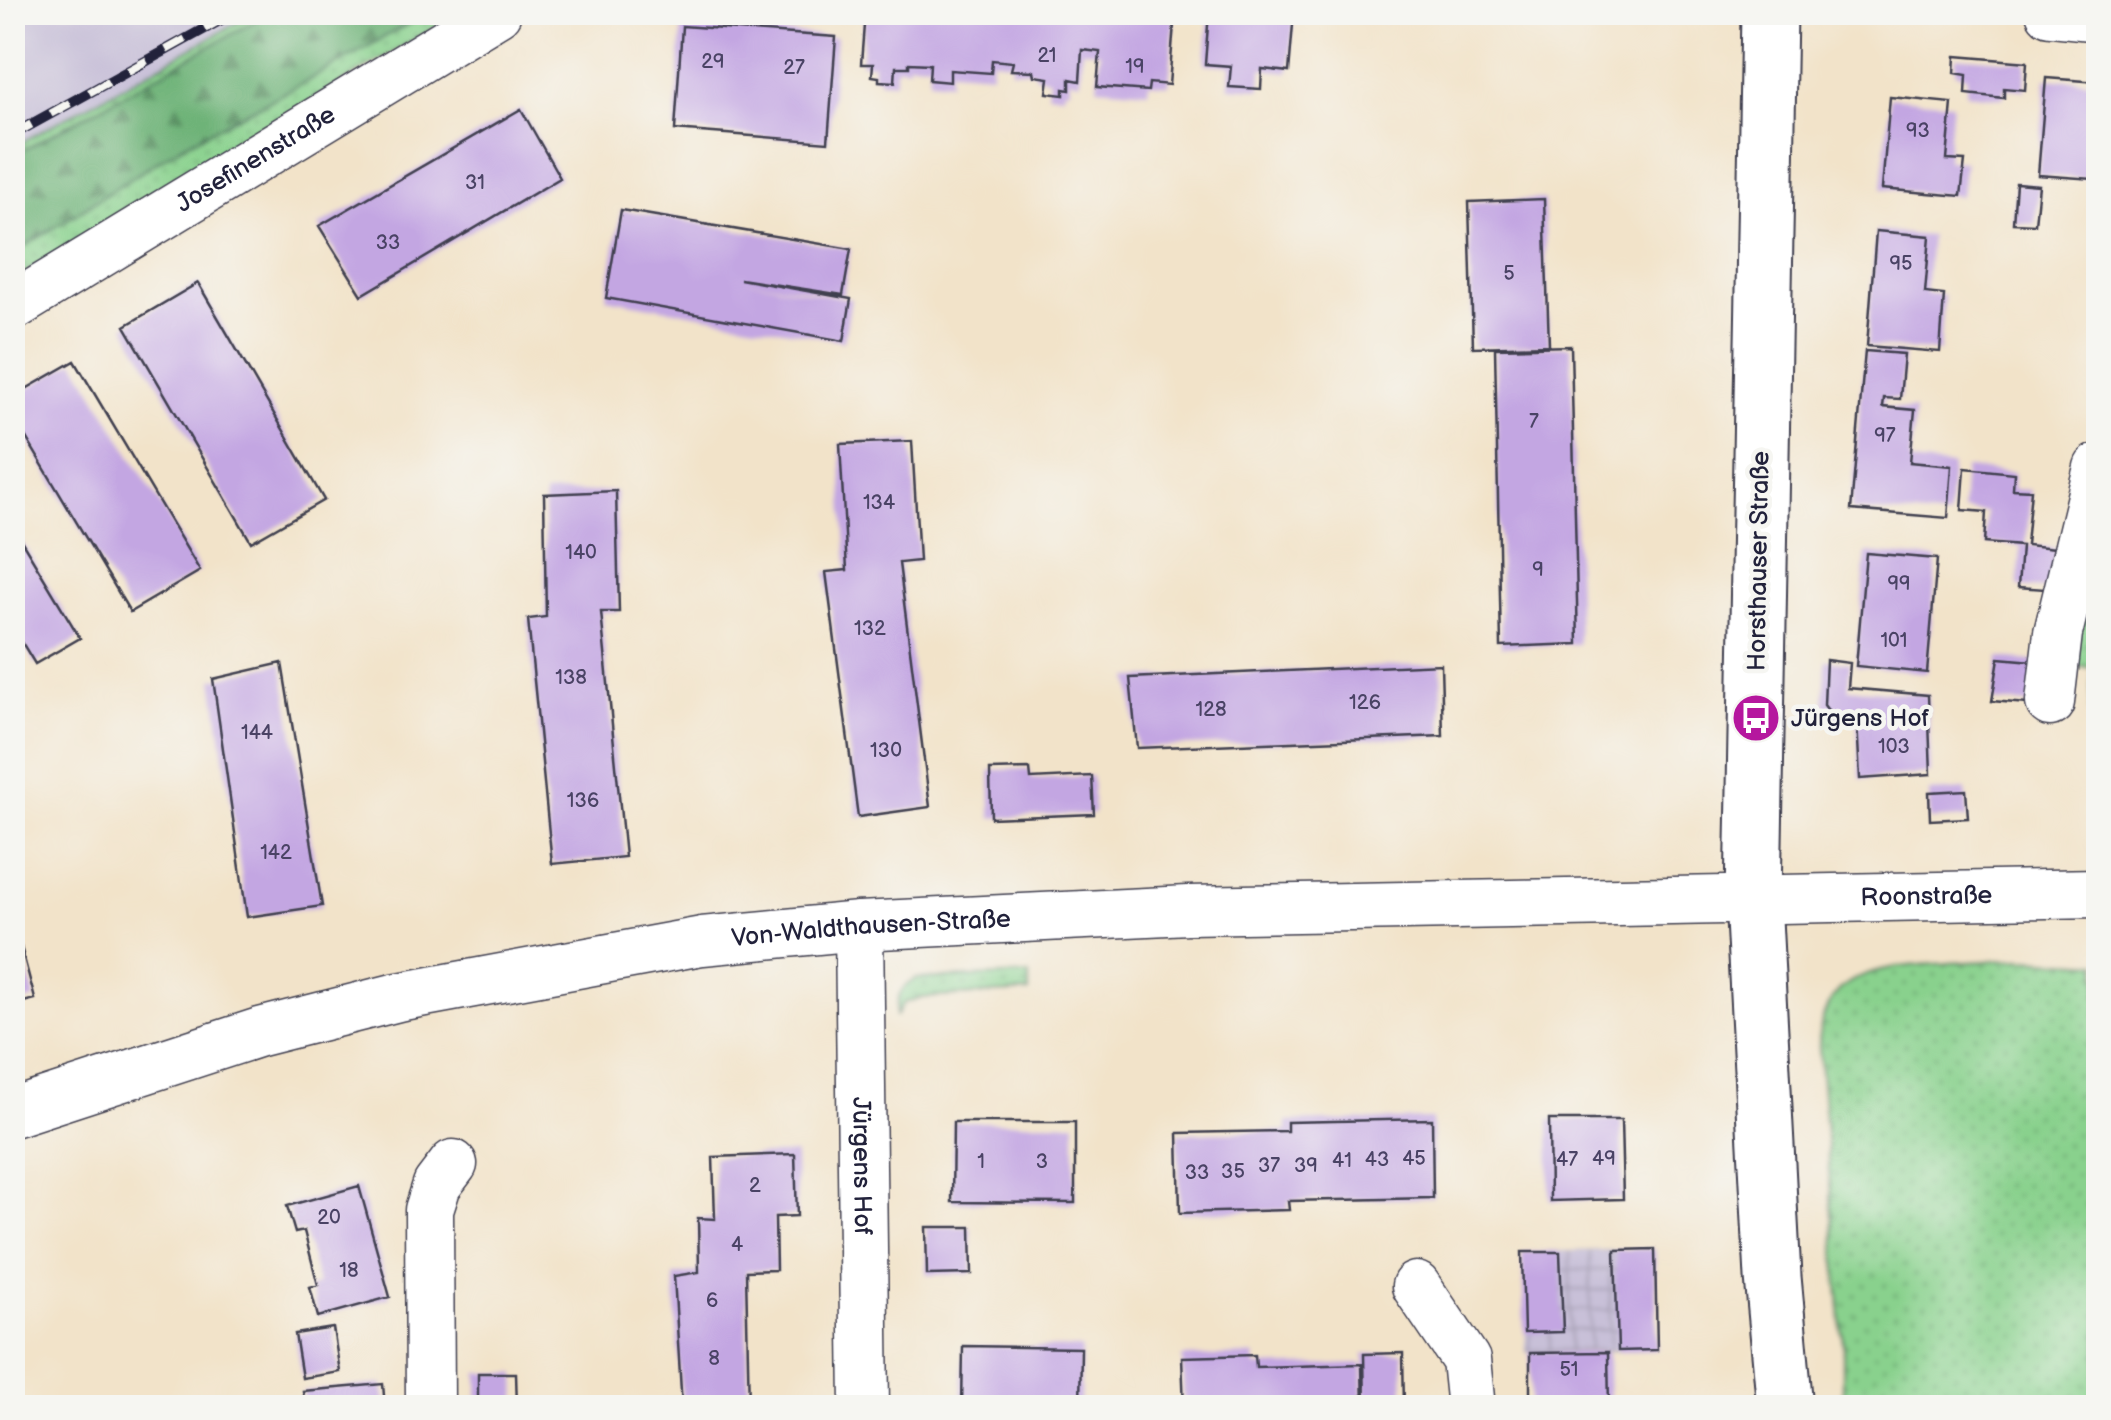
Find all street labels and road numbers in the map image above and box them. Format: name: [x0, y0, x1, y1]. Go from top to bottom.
street label: Josefinenstraße: [170, 99, 341, 219]
street label: Horsthauser Straße: [1742, 450, 1776, 671]
street label: Roonstraße: [1860, 879, 1993, 913]
street label: Von-Waldthausen-Straße: [730, 903, 1012, 954]
street label: Jürgens Hof: [846, 1097, 878, 1236]

